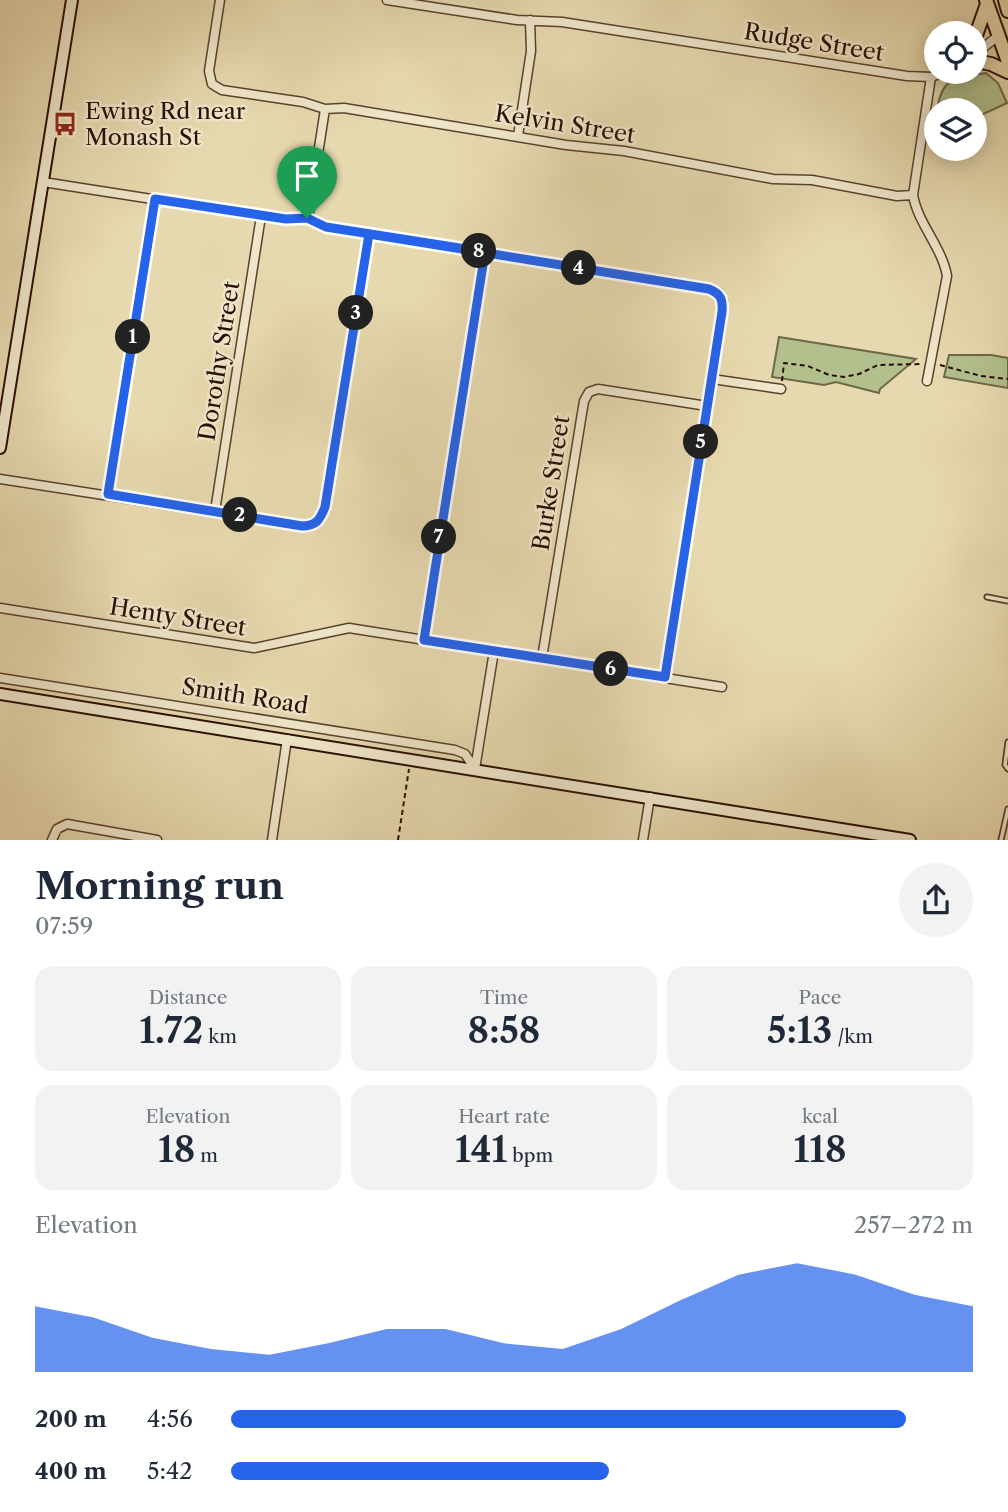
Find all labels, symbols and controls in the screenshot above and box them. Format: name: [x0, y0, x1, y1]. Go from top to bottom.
street label: Rudge Street: [742, 17, 886, 67]
map controls: [924, 21, 987, 161]
button: locate: [924, 21, 987, 84]
place label: Ewing Rd near Monash St: [85, 97, 246, 151]
button: layers: [924, 98, 987, 161]
street label: Kelvin Street: [493, 99, 637, 149]
bus stop icon: Ewing Rd near Monash St: [51, 110, 79, 138]
pin: [277, 146, 337, 218]
icon: arrive: [288, 157, 326, 195]
pin: 8: [462, 233, 496, 268]
text: 8: [473, 239, 484, 262]
pin: 4: [562, 250, 596, 286]
text: 4: [573, 256, 584, 279]
street label: Dorothy Street: [193, 279, 245, 443]
pin: 3: [338, 296, 374, 330]
text: 3: [350, 301, 361, 324]
pin: 1: [116, 320, 150, 354]
text: 1: [128, 325, 137, 348]
street label: Burke Street: [526, 413, 576, 553]
pin: 5: [684, 424, 718, 460]
text: 5: [695, 430, 706, 453]
pin: 2: [222, 498, 258, 532]
text: 2: [234, 503, 245, 526]
pin: 7: [422, 520, 457, 554]
text: 7: [434, 525, 443, 548]
street label: Henty Street: [108, 592, 248, 642]
pin: 6: [594, 652, 628, 686]
text: 6: [605, 657, 616, 680]
street label: Smith Road: [180, 672, 310, 720]
text: Morning run: [35, 862, 284, 909]
button: share: [899, 863, 973, 937]
text: 07:59: [35, 912, 93, 940]
text: Distance: [149, 986, 227, 1009]
text: Time: [480, 986, 528, 1009]
text: Pace: [799, 986, 841, 1009]
text: 1.72: [139, 1009, 203, 1052]
text: 8:58: [468, 1009, 540, 1052]
text: 5:13: [767, 1009, 832, 1052]
text: km: [203, 1025, 237, 1048]
text: /km: [832, 1025, 873, 1048]
text: Elevation: [146, 1105, 230, 1128]
text: Heart rate: [458, 1105, 550, 1128]
text: kcal: [802, 1105, 838, 1128]
text: 18: [158, 1128, 195, 1171]
text: 141: [455, 1128, 507, 1171]
text: 118: [793, 1128, 847, 1171]
text: m: [195, 1144, 218, 1167]
text: bpm: [507, 1144, 553, 1167]
text: Elevation: [35, 1211, 138, 1239]
text: 257–272 m: [854, 1211, 973, 1239]
text: 200 m: [35, 1405, 107, 1433]
text: 4:56: [147, 1405, 193, 1433]
text: 400 m: [35, 1457, 107, 1485]
text: 5:42: [147, 1457, 192, 1485]

